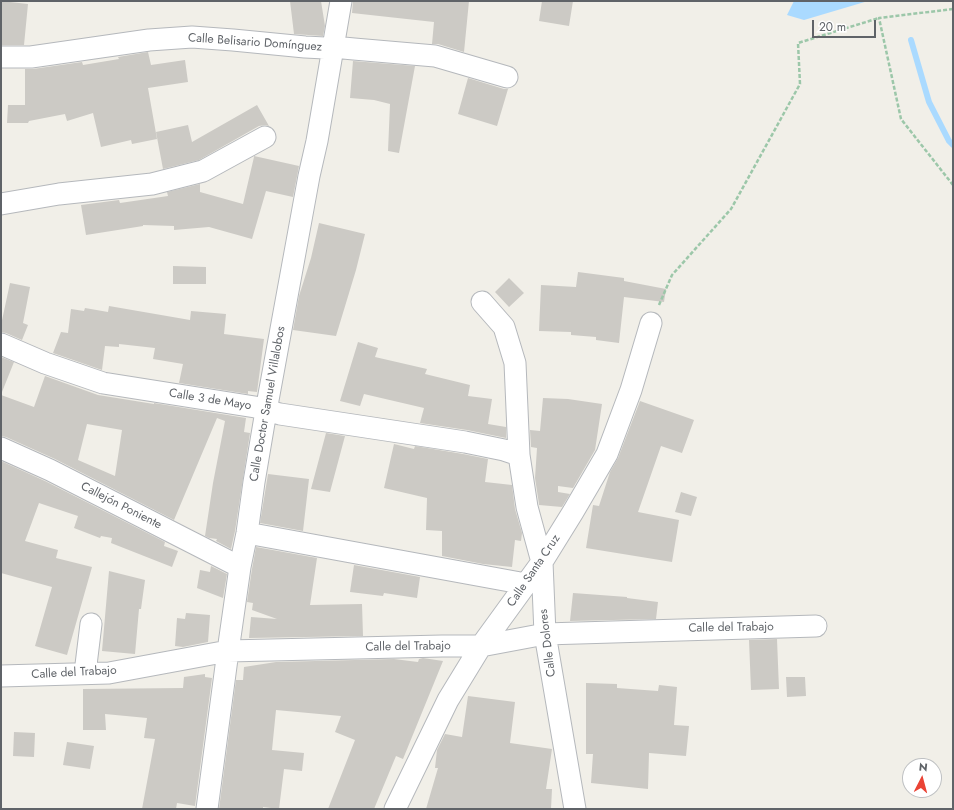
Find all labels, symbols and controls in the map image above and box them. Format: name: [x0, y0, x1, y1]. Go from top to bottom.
scale bar: [814, 12, 878, 38]
text: 20 m: [819, 18, 846, 36]
street label: Calle Belisario Domínguez: [188, 31, 322, 55]
street label: Calle Doctor Samuel Villalobos: [247, 325, 289, 483]
street label: Calle 3 de Mayo: [168, 386, 252, 414]
street label: Callejón Poniente: [78, 479, 164, 533]
street label: Calle Santa Cruz: [504, 532, 564, 610]
street label: Calle Dolores: [537, 608, 559, 678]
street label: Calle del Trabajo: [688, 620, 774, 636]
street label: Calle del Trabajo: [365, 639, 451, 655]
street label: Calle del Trabajo: [31, 664, 117, 682]
north arrow: [902, 758, 942, 798]
text: N: [918, 759, 928, 775]

